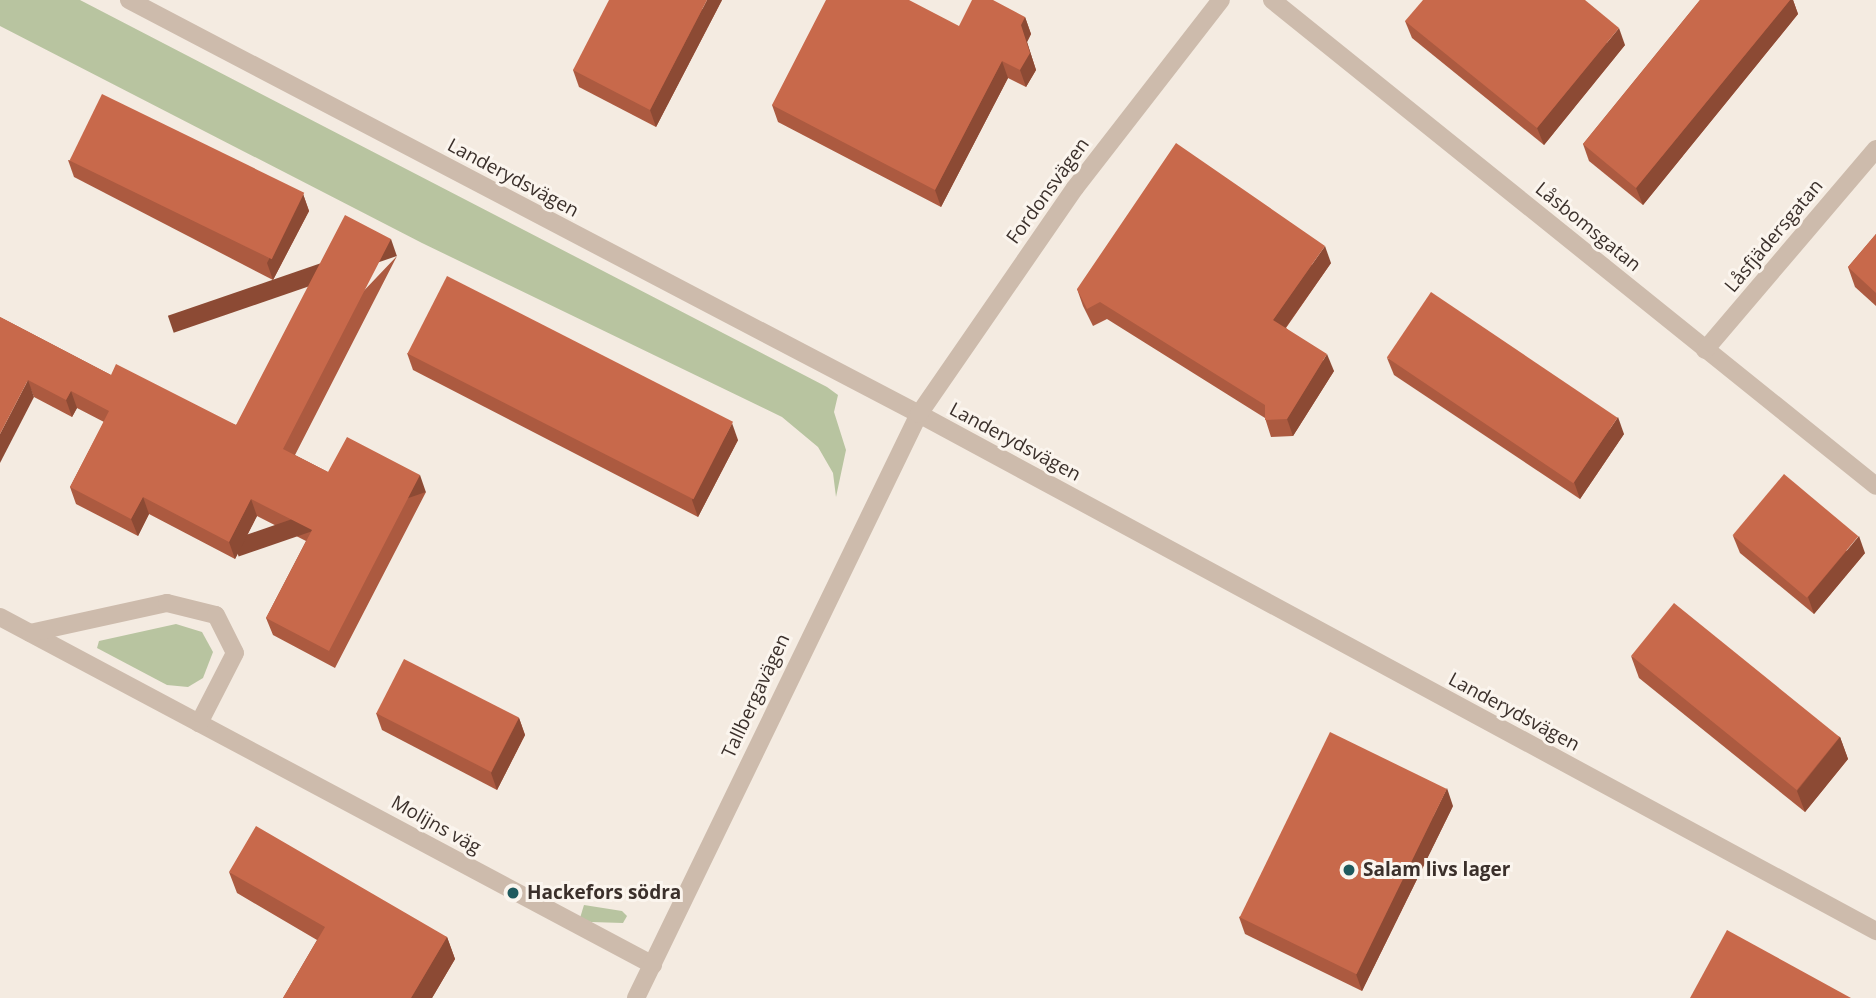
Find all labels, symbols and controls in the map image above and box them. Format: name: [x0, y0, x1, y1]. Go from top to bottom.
street label: Landerydsvägen: [444, 134, 582, 222]
street label: Fordonsvägen: [1002, 134, 1094, 248]
street label: Låsfjädersgatan: [1720, 175, 1828, 297]
street label: Låsbomsgatan: [1531, 178, 1645, 276]
street label: Landerydsvägen: [946, 398, 1084, 486]
street label: Tallbergavägen: [717, 630, 795, 762]
street label: Landerydsvägen: [1445, 668, 1583, 756]
street label: Molijns väg: [387, 791, 485, 859]
place label: Salam livs lager: [1363, 859, 1510, 881]
marker: Salam livs lager: [1341, 862, 1357, 878]
place label: Hackefors södra: [527, 882, 681, 904]
marker: Hackefors södra: [505, 885, 521, 901]

